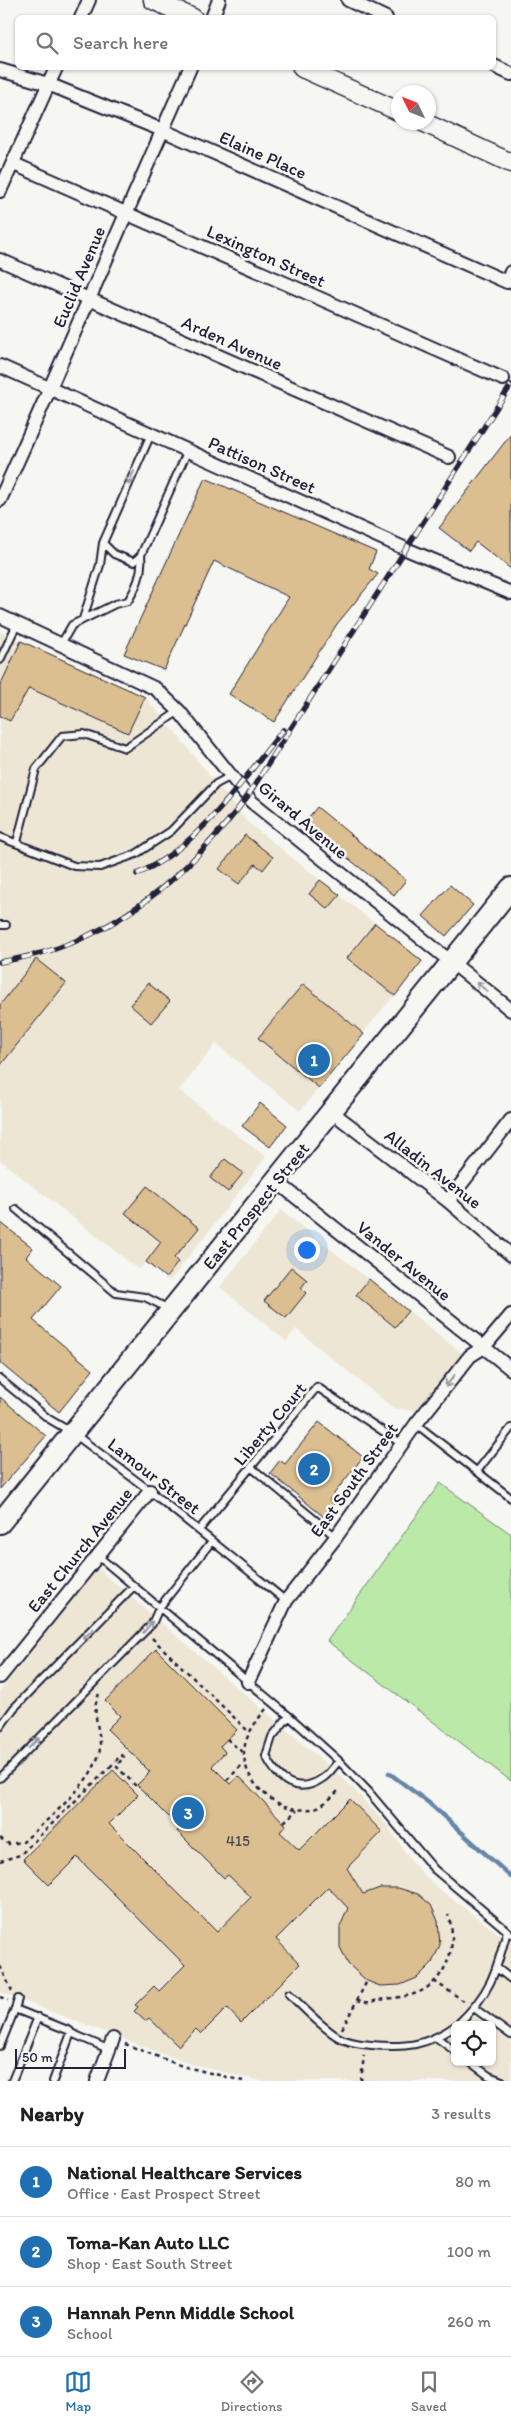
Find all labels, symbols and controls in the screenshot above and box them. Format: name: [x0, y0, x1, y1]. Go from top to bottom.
search box: [15, 15, 496, 70]
icon: search: [33, 29, 61, 57]
text: Search here: [73, 31, 168, 54]
north arrow: [391, 85, 436, 130]
street label: Elaine Place: [216, 126, 310, 184]
street label: Lexington Street: [203, 220, 329, 292]
street label: Euclid Avenue: [48, 223, 110, 331]
street label: Arden Avenue: [178, 311, 286, 375]
street label: Pattison Street: [205, 432, 319, 499]
one-way arrow: [126, 470, 135, 485]
street label: Girard Avenue: [254, 776, 352, 864]
one-way arrow: [475, 981, 488, 992]
pin: 1: [298, 1041, 330, 1079]
street label: Alladin Avenue: [380, 1124, 486, 1214]
street label: East Prospect Street: [198, 1138, 314, 1274]
street label: Vander Avenue: [352, 1216, 456, 1306]
your location: [294, 1237, 320, 1263]
one-way arrow: [445, 1374, 455, 1388]
street label: Liberty Court: [229, 1378, 311, 1470]
street label: East South Street: [305, 1418, 403, 1541]
street label: Lamour Street: [103, 1433, 205, 1519]
pin: 2: [298, 1450, 330, 1488]
street label: East Church Avenue: [23, 1483, 137, 1617]
one-way arrow: [142, 1621, 153, 1634]
one-way arrow: [81, 1628, 94, 1640]
one-way arrow: [28, 1738, 40, 1750]
pin: 3: [172, 1794, 204, 1832]
house number: 415: [226, 1832, 250, 1850]
map controls: [451, 2021, 496, 2066]
button: locate: [451, 2021, 496, 2066]
scale bar: [15, 2046, 126, 2069]
text: 50 m: [22, 2049, 53, 2066]
text: Nearby: [20, 2101, 84, 2126]
text: 3 results: [431, 2104, 491, 2123]
text: National Healthcare Services: [67, 2161, 302, 2184]
text: 1: [32, 2172, 40, 2191]
text: 80 m: [455, 2172, 491, 2191]
text: Office · East Prospect Street: [67, 2184, 260, 2203]
text: Toma-Kan Auto LLC: [67, 2231, 230, 2254]
text: 2: [32, 2242, 40, 2261]
text: 100 m: [447, 2242, 491, 2261]
text: Shop · East South Street: [67, 2254, 232, 2273]
text: Hannah Penn Middle School: [67, 2301, 294, 2324]
text: 3: [32, 2312, 40, 2331]
text: 260 m: [447, 2312, 491, 2331]
text: School: [67, 2324, 113, 2343]
tab: Map: [64, 2368, 92, 2415]
tab: Directions: [221, 2368, 282, 2415]
tab: Saved: [411, 2368, 447, 2415]

